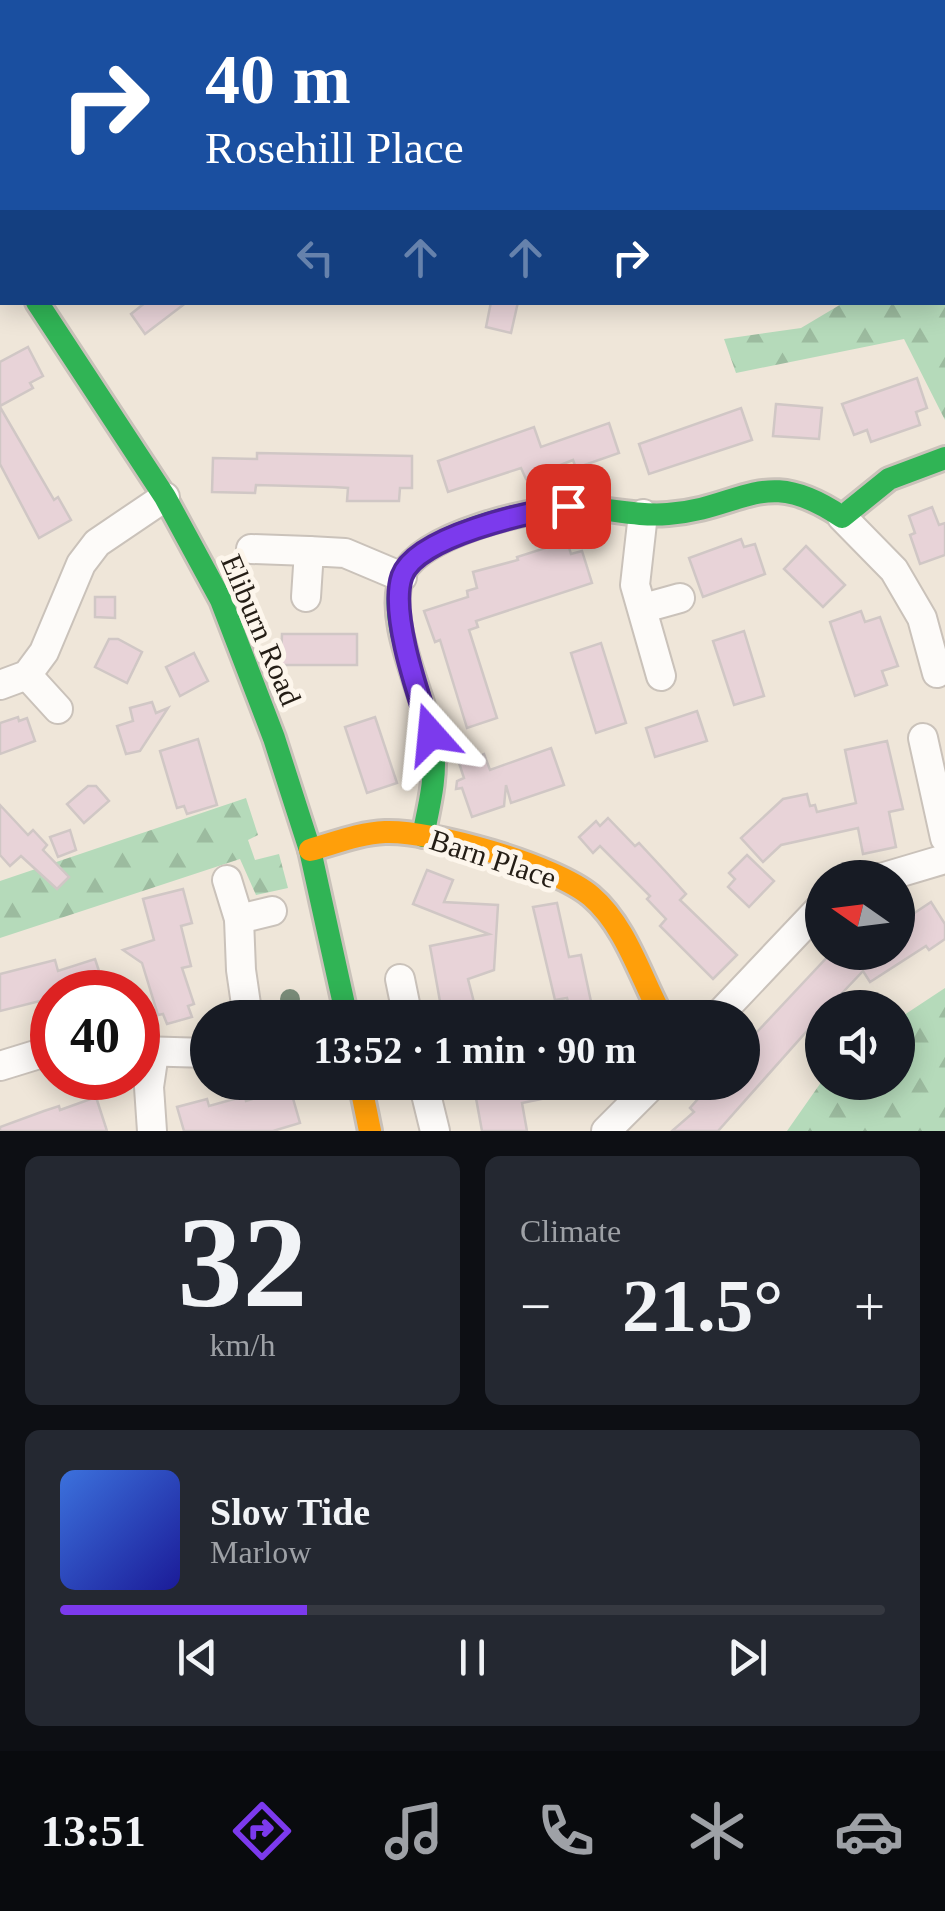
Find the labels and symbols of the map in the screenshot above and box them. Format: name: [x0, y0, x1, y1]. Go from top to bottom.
pin: [526, 464, 611, 549]
street label: Eliburn Road: [215, 549, 308, 710]
position arrow: [379, 682, 483, 786]
street label: Barn Place: [426, 823, 560, 894]
north arrow: [805, 860, 915, 970]
speed limit sign: 40: [30, 970, 160, 1100]

